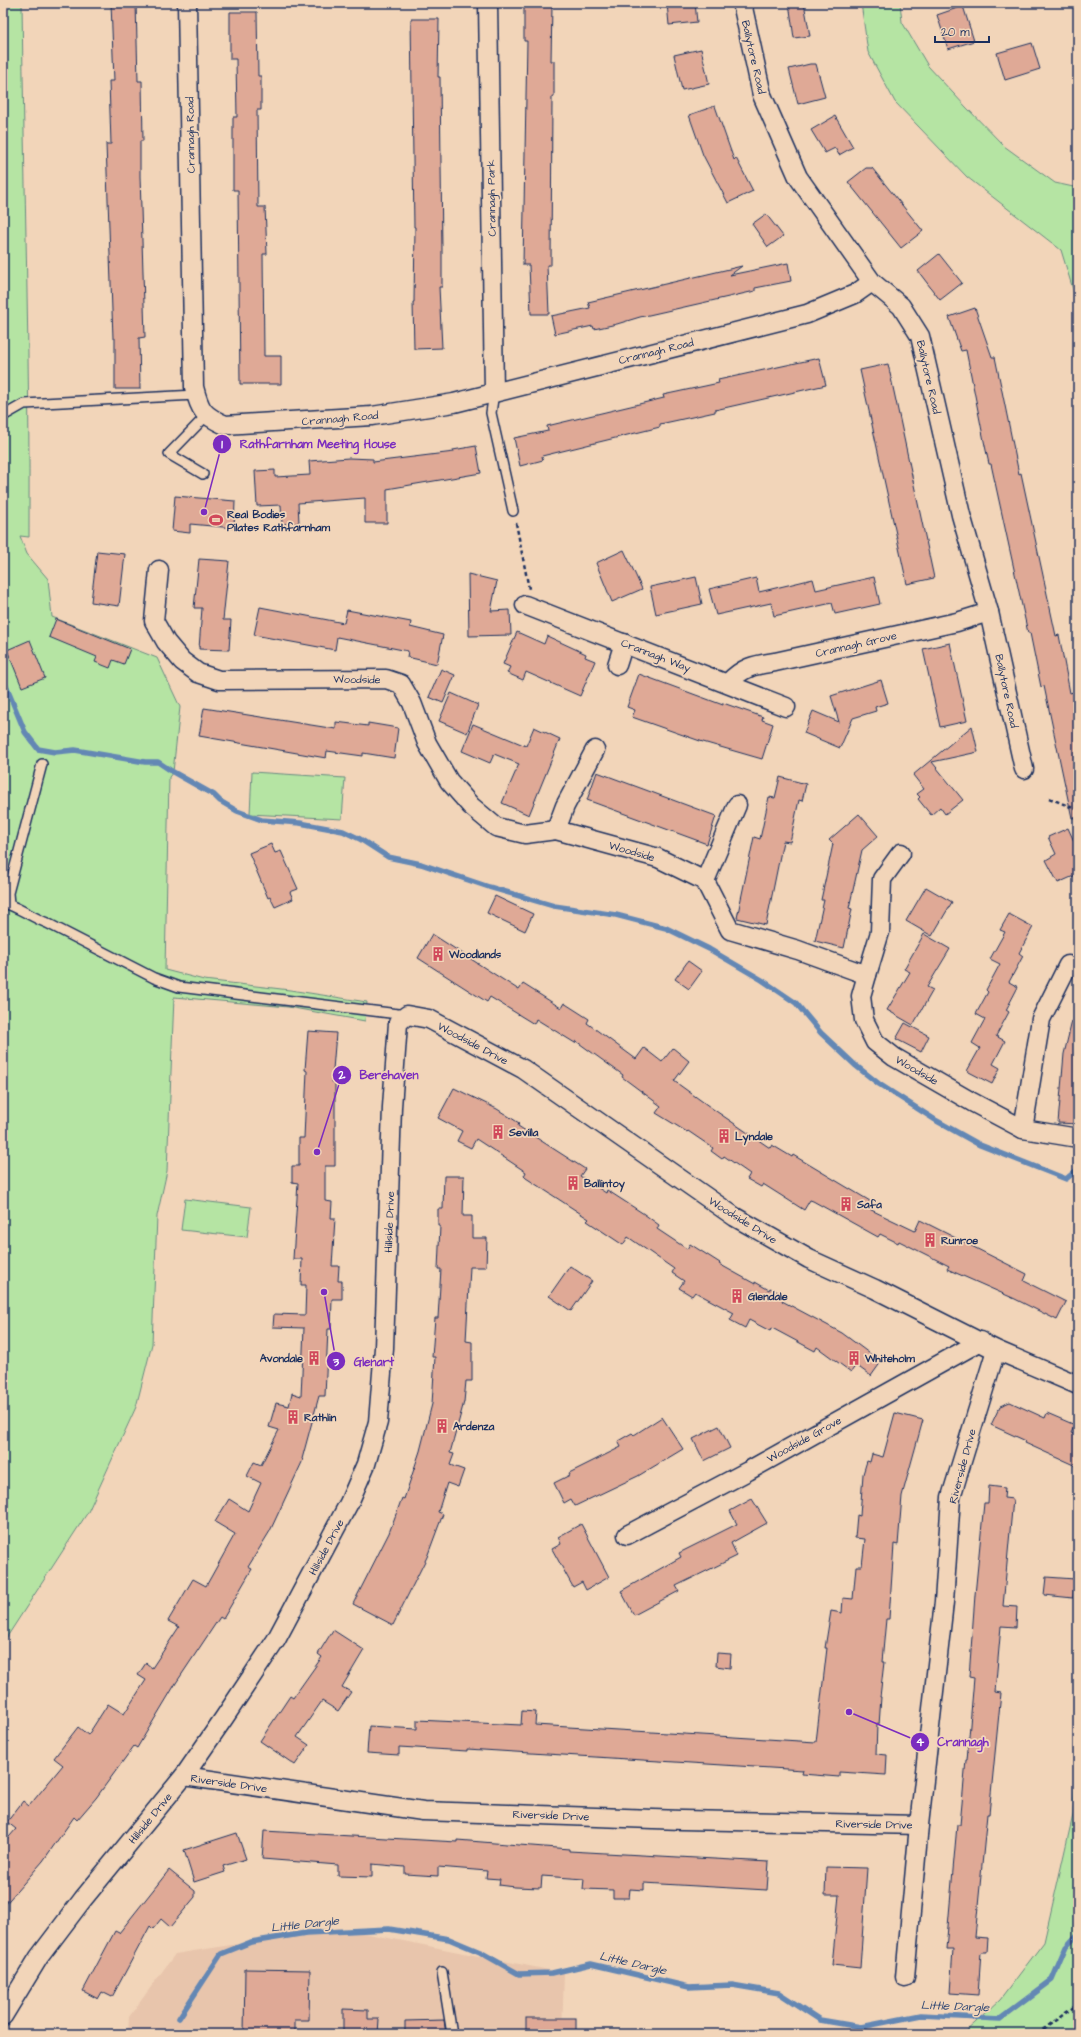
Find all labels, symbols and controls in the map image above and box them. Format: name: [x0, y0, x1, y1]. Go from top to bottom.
scale bar: [935, 18, 989, 44]
street label: Ballytore Road: [737, 19, 769, 96]
text: 20 m: [941, 24, 970, 41]
street label: Crannagh Road: [182, 96, 200, 174]
street label: Crannagh Park: [483, 159, 501, 237]
street label: Crannagh Road: [617, 335, 696, 369]
street label: Ballytore Road: [912, 339, 944, 416]
street label: Crannagh Road: [301, 408, 379, 430]
callout: Rathfarnham Meeting House: [212, 432, 404, 456]
text: 1: [221, 436, 223, 453]
text: Rathfarnham Meeting House: [240, 436, 397, 455]
place label: Real Bodies Pilates Rathfarnham: [227, 507, 330, 535]
sports icon: Real Bodies Pilates Rathfarnham: [208, 512, 224, 528]
street label: Crannagh Grove: [814, 628, 899, 662]
street label: Crannagh Way: [618, 635, 693, 677]
street label: Ballytore Road: [990, 653, 1022, 730]
street label: Woodside: [333, 672, 381, 687]
street label: Woodside: [607, 838, 657, 865]
building icon: Woodlands: [430, 946, 446, 962]
place label: Woodlands: [448, 947, 502, 962]
street label: Woodside Drive: [435, 1018, 511, 1068]
street label: Woodside: [893, 1052, 941, 1089]
callout: Berehaven: [332, 1063, 427, 1087]
text: 2: [338, 1067, 346, 1084]
text: Berehaven: [360, 1067, 418, 1084]
building icon: Sevilla: [490, 1124, 506, 1140]
place label: Sevilla: [508, 1125, 539, 1140]
building icon: Lyndale: [716, 1128, 732, 1144]
place label: Lyndale: [735, 1129, 773, 1146]
building icon: Ballintoy: [565, 1175, 581, 1191]
place label: Ballintoy: [584, 1176, 626, 1193]
street label: Hillside Drive: [381, 1191, 398, 1253]
street label: Woodside Drive: [706, 1193, 780, 1247]
building icon: Safa: [838, 1196, 854, 1212]
place label: Safa: [856, 1197, 882, 1212]
building icon: Runroe: [922, 1232, 938, 1248]
place label: Runroe: [941, 1233, 978, 1248]
building icon: Glendale: [729, 1288, 745, 1304]
place label: Glendale: [748, 1289, 788, 1304]
callout: Glenart: [326, 1349, 402, 1373]
building icon: Avondale: [306, 1350, 322, 1366]
building icon: Whiteholm: [846, 1350, 862, 1366]
place label: Avondale: [260, 1351, 303, 1366]
place label: Whiteholm: [864, 1351, 915, 1366]
text: 3: [332, 1354, 340, 1371]
text: Glenart: [354, 1354, 394, 1371]
building icon: Rathlin: [285, 1409, 301, 1425]
place label: Rathlin: [304, 1410, 337, 1425]
street label: Woodside Grove: [764, 1413, 844, 1466]
building icon: Ardenza: [434, 1418, 450, 1434]
place label: Ardenza: [453, 1419, 495, 1434]
street label: Riverside Drive: [945, 1427, 980, 1505]
street label: Hillside Drive: [305, 1517, 348, 1578]
callout: Crannagh: [910, 1730, 997, 1754]
text: 4: [916, 1734, 925, 1751]
text: Crannagh: [937, 1734, 990, 1753]
street label: Riverside Drive: [190, 1771, 268, 1796]
street label: Hillside Drive: [125, 1790, 176, 1847]
street label: Riverside Drive: [512, 1807, 590, 1824]
street label: Riverside Drive: [835, 1816, 913, 1833]
water label: Little Dargle: [270, 1912, 340, 1938]
water label: Little Dargle: [598, 1948, 668, 1981]
water label: Little Dargle: [921, 1997, 990, 2017]

